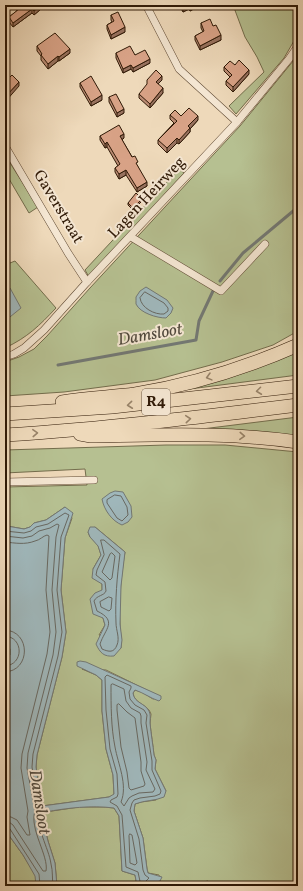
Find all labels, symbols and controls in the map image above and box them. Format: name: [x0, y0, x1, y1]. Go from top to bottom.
street label: Lagen Heirweg: [103, 152, 191, 244]
street label: Gaverstraat: [27, 166, 89, 248]
water label: Damsloot: [116, 318, 185, 352]
one-way arrow: [206, 373, 212, 381]
one-way arrow: [256, 386, 262, 395]
road number: R4: [142, 389, 170, 415]
one-way arrow: [127, 400, 133, 409]
one-way arrow: [185, 414, 191, 423]
one-way arrow: [32, 429, 38, 437]
one-way arrow: [239, 432, 245, 441]
water label: Damsloot: [23, 768, 56, 836]

